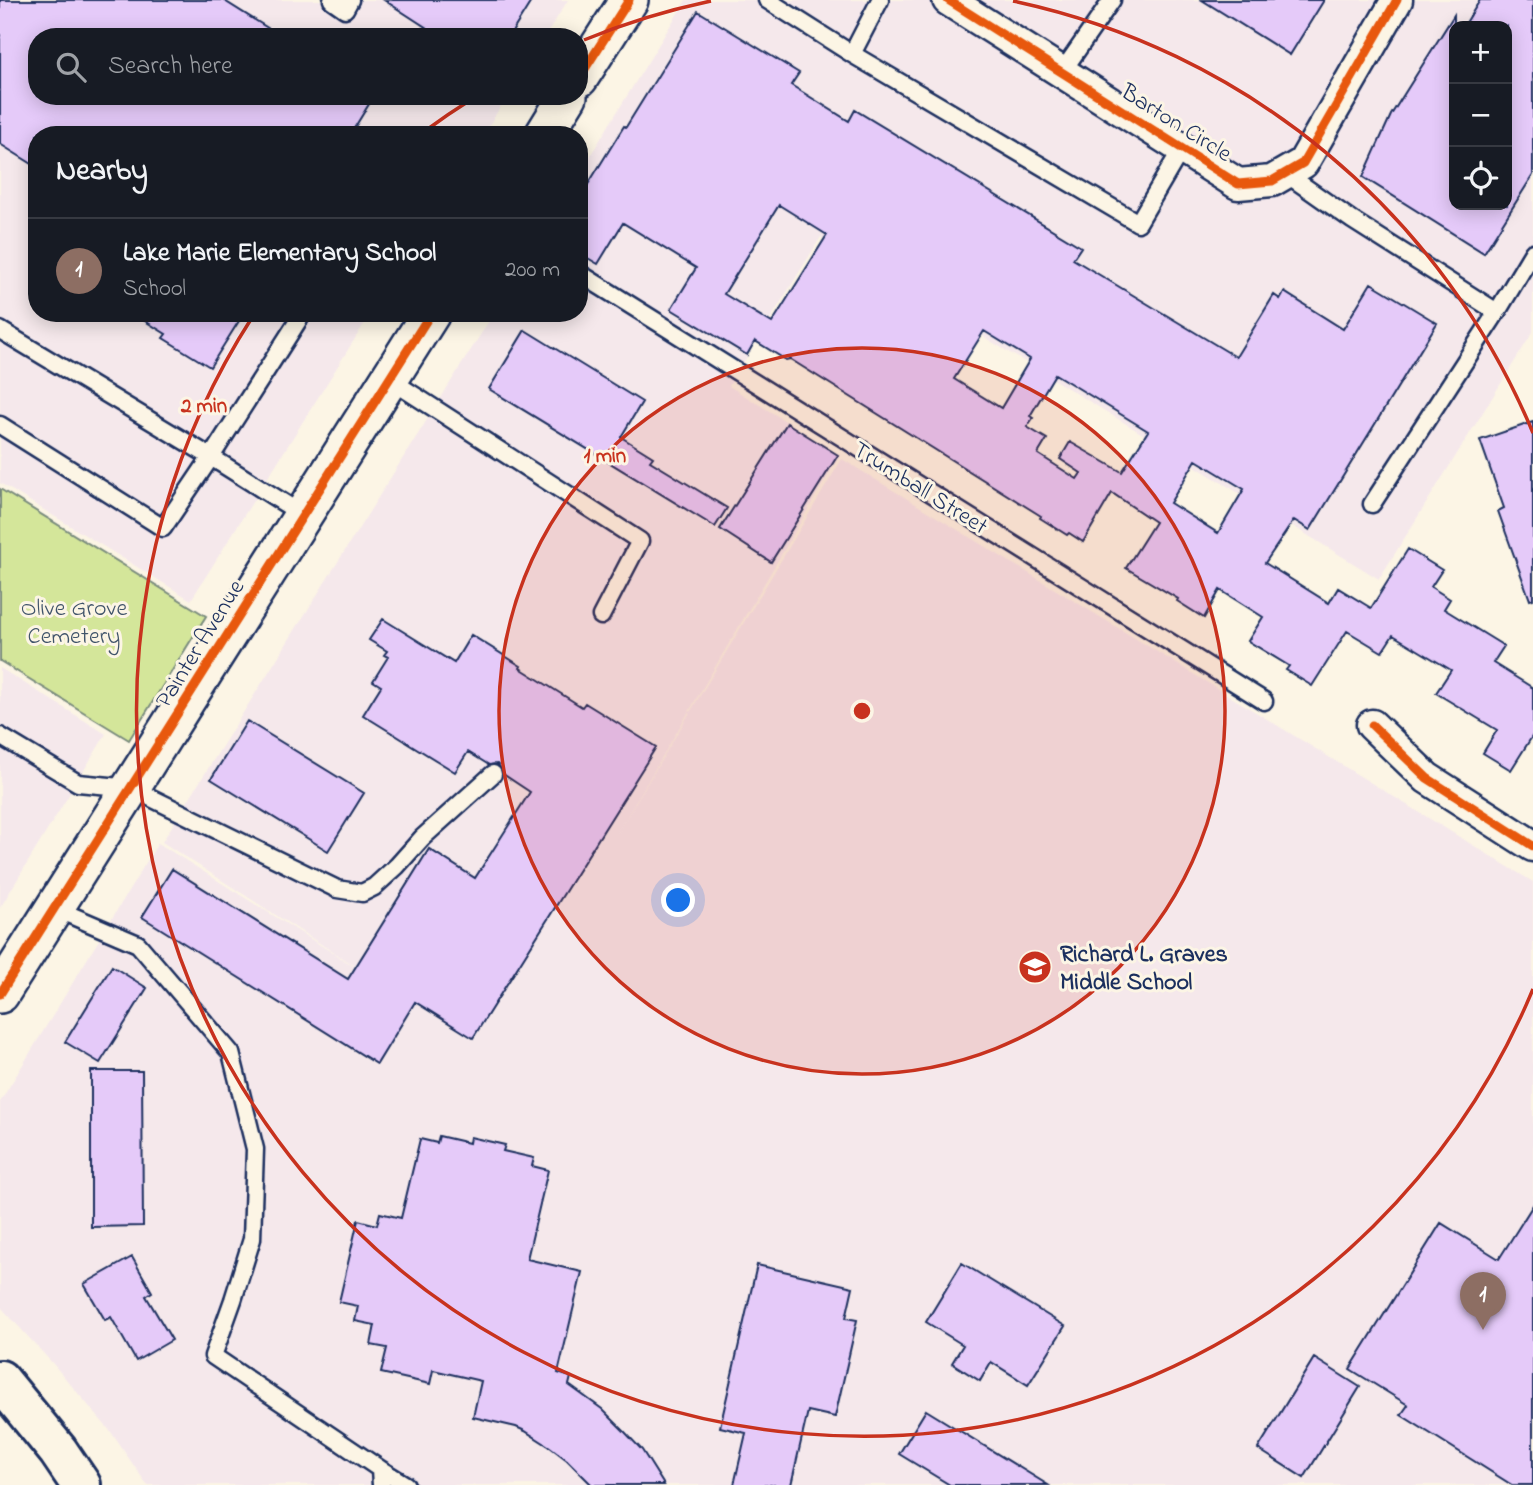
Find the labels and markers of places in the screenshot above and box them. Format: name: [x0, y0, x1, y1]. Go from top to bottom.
centre of rings: [850, 699, 874, 723]
place label: Richard L. Graves Middle School: [1060, 938, 1228, 1001]
school or university icon: Richard L. Graves Middle School: [1016, 948, 1054, 986]
pin: 1: [1460, 1272, 1506, 1330]

